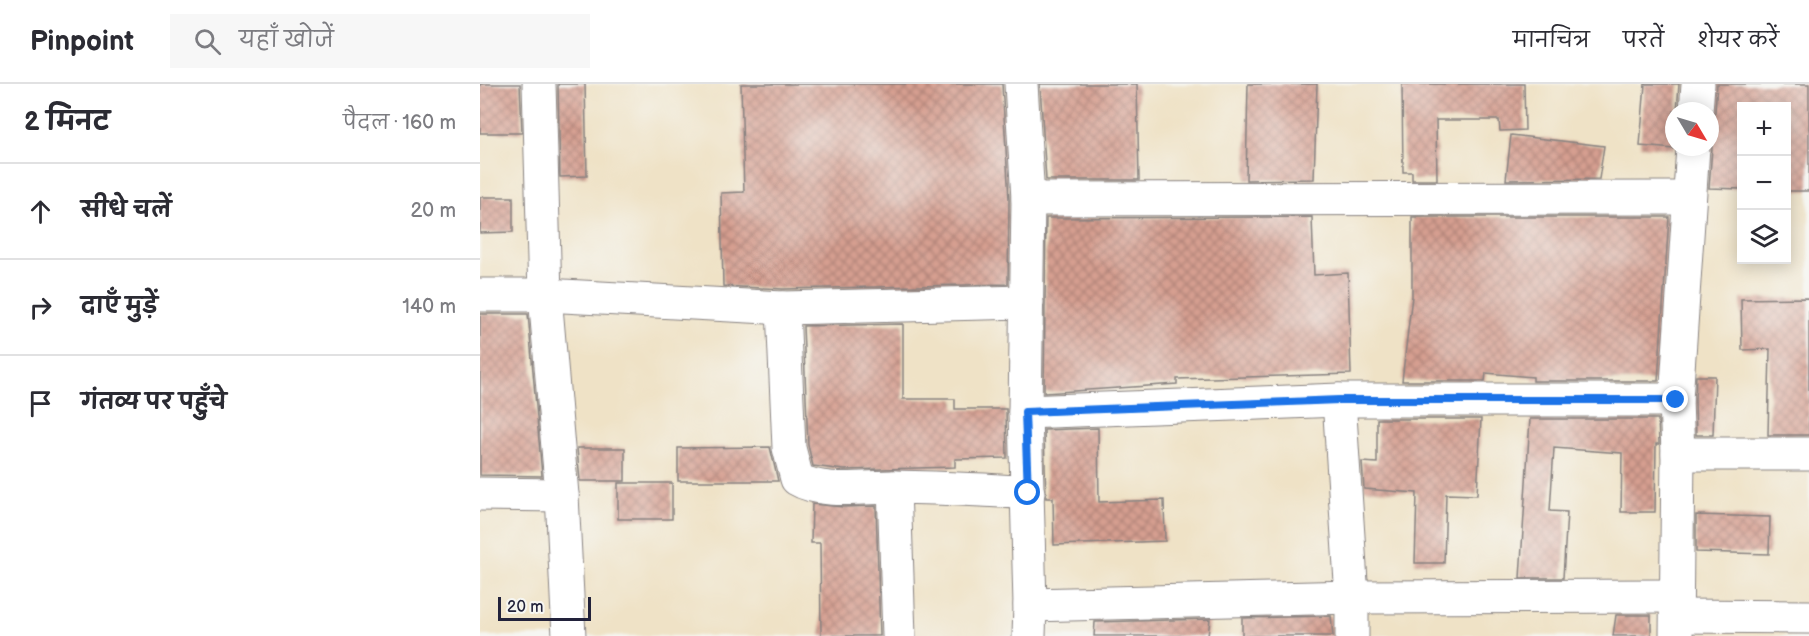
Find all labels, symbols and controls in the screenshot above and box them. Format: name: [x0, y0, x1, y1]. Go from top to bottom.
search box: [170, 14, 590, 68]
text: Pinpoint: [30, 25, 134, 58]
icon: search: [191, 25, 224, 58]
text: यहाँ खोजें: [239, 27, 334, 54]
text: मानचित्र: [1513, 28, 1590, 53]
text: परतें: [1623, 28, 1664, 53]
text: शेयर करें: [1697, 28, 1779, 53]
north arrow: [1665, 102, 1719, 156]
map controls: [1737, 102, 1791, 264]
button: +: [1737, 102, 1791, 156]
text: 2 मिनट: [24, 107, 110, 138]
text: पैदल · 160 m: [343, 111, 456, 135]
button: −: [1737, 156, 1791, 210]
icon: ahead: [24, 195, 57, 228]
text: सीधे चलें: [81, 197, 171, 224]
text: 20 m: [411, 199, 456, 223]
button: layers: [1737, 210, 1791, 264]
icon: right: [24, 291, 57, 324]
text: दाएँ मुड़ें: [81, 293, 158, 320]
text: 140 m: [402, 295, 456, 319]
route end: [1662, 386, 1688, 412]
icon: arrive: [24, 387, 57, 420]
text: गंतव्य पर पहुँचे: [81, 389, 227, 416]
route start: [1014, 479, 1040, 505]
scale bar: [498, 594, 591, 622]
text: 20 m: [507, 598, 543, 617]

